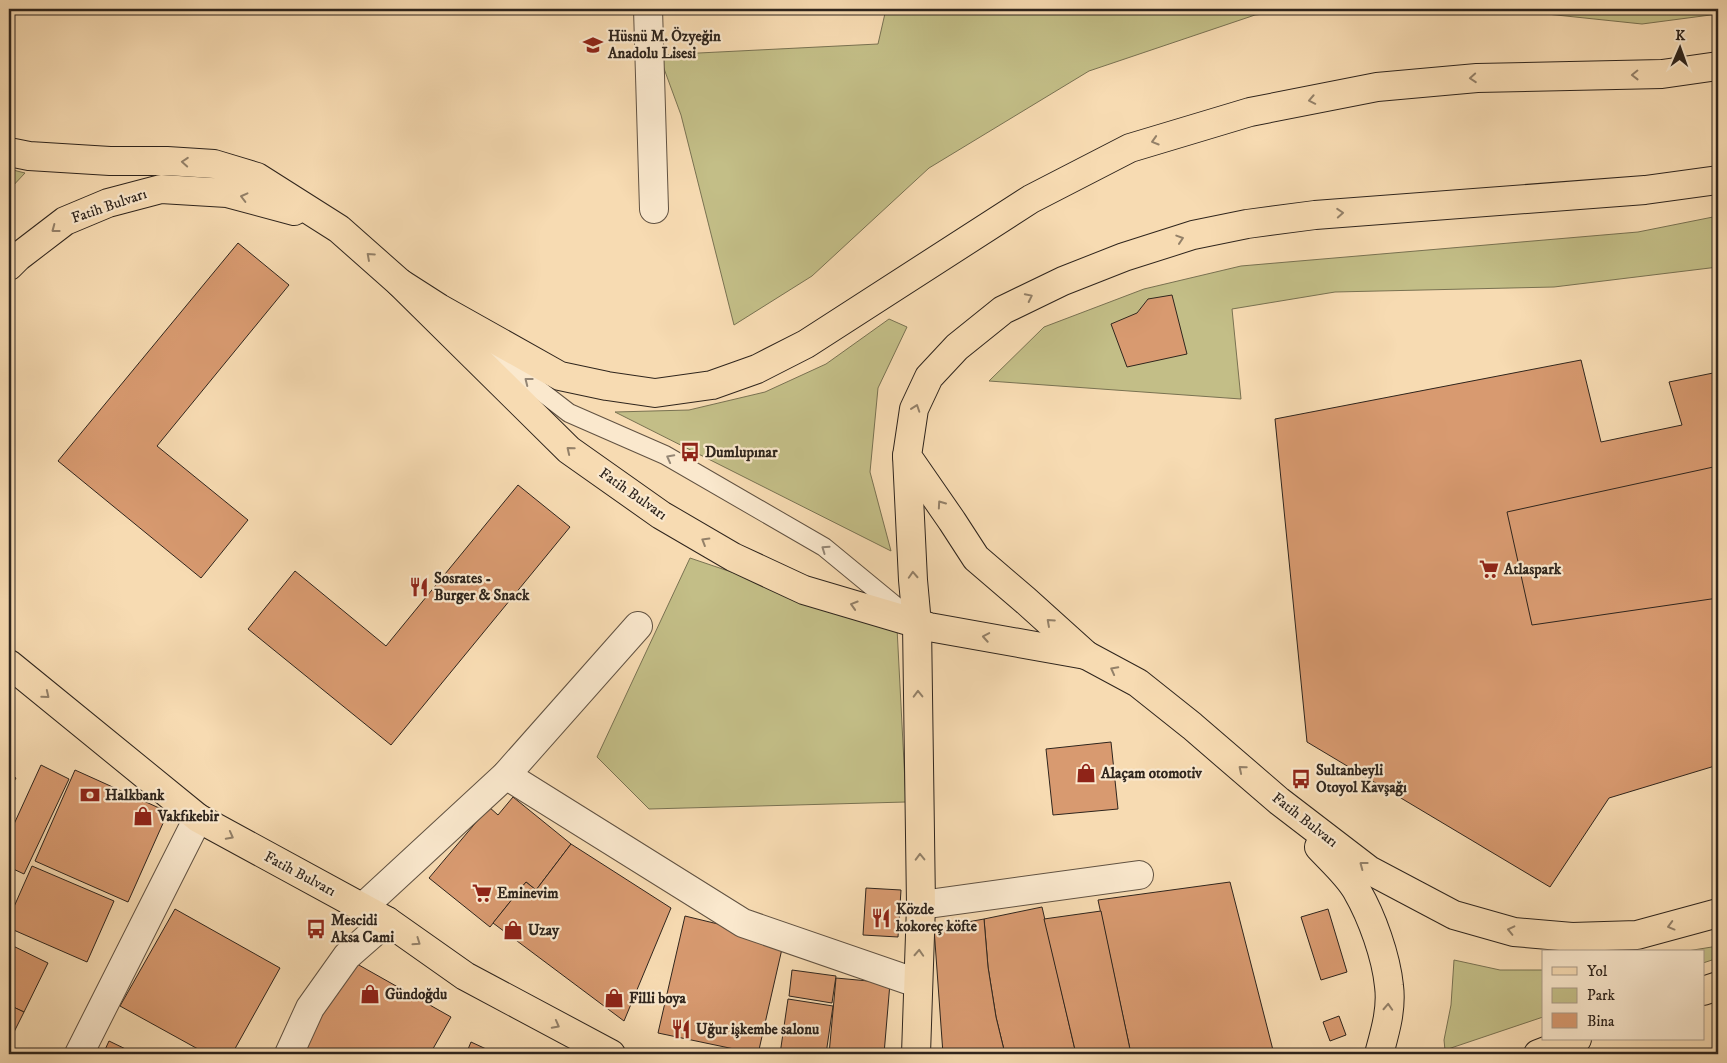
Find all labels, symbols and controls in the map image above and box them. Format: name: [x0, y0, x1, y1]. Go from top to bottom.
north arrow: [1654, 22, 1704, 72]
place label: Hüsnü M. Özyeğin Anadolu Lisesi: [607, 26, 721, 63]
text: K: [1675, 27, 1687, 45]
school or university icon: Hüsnü M. Özyeğin Anadolu Lisesi: [582, 34, 604, 56]
one-way arrow: [1631, 69, 1639, 80]
one-way arrow: [1468, 73, 1476, 84]
one-way arrow: [1307, 94, 1316, 105]
one-way arrow: [1151, 135, 1159, 145]
one-way arrow: [181, 156, 189, 167]
street label: Fatih Bulvarı: [69, 184, 149, 228]
one-way arrow: [239, 192, 248, 203]
one-way arrow: [1337, 208, 1345, 219]
one-way arrow: [51, 223, 61, 232]
one-way arrow: [1176, 235, 1184, 245]
one-way arrow: [366, 253, 375, 262]
one-way arrow: [1024, 293, 1033, 303]
one-way arrow: [525, 379, 534, 387]
one-way arrow: [910, 404, 920, 413]
bus stop icon: Dumlupınar: [679, 441, 701, 463]
place label: Dumlupınar: [705, 443, 778, 462]
one-way arrow: [567, 447, 576, 456]
one-way arrow: [666, 454, 675, 464]
street label: Fatih Bulvarı: [595, 464, 671, 524]
one-way arrow: [938, 501, 947, 510]
one-way arrow: [701, 537, 710, 547]
one-way arrow: [821, 546, 831, 555]
supermarket icon: Atlaspark: [1478, 558, 1500, 580]
place label: Atlaspark: [1503, 560, 1562, 579]
place label: Sosrates - Burger & Snack: [434, 569, 530, 605]
one-way arrow: [907, 571, 918, 579]
restaurant icon: Sosrates - Burger & Snack: [408, 576, 430, 598]
one-way arrow: [850, 600, 858, 610]
one-way arrow: [1046, 619, 1055, 628]
one-way arrow: [982, 633, 991, 643]
one-way arrow: [1110, 666, 1119, 676]
one-way arrow: [41, 689, 50, 698]
one-way arrow: [913, 690, 923, 698]
place label: Sultanbeyli Otoyol Kavşağı: [1316, 761, 1407, 797]
shop icon: Alaçam otomotiv: [1075, 762, 1097, 784]
place label: Alaçam otomotiv: [1100, 764, 1202, 783]
one-way arrow: [1239, 765, 1248, 774]
bus stop icon: Sultanbeyli Otoyol Kavşağı: [1290, 768, 1312, 790]
bank icon: Halkbank: [79, 784, 101, 806]
place label: Halkbank: [105, 786, 165, 805]
street label: Fatih Bulvarı: [1268, 788, 1342, 852]
shop icon: Vakfıkebir: [132, 805, 154, 827]
place label: Vakfıkebir: [157, 807, 219, 826]
one-way arrow: [225, 830, 234, 840]
street label: Fatih Bulvarı: [261, 847, 339, 901]
one-way arrow: [915, 852, 925, 860]
one-way arrow: [1359, 862, 1369, 871]
supermarket icon: Eminevim: [471, 882, 493, 904]
place label: Eminevim: [497, 884, 559, 903]
place label: Közde kokoreç köfte: [895, 900, 978, 936]
restaurant icon: Közde kokoreç köfte: [870, 907, 892, 929]
place label: Mescidi Aksa Cami: [330, 911, 394, 947]
bus stop icon: Mescidi Aksa Cami: [305, 918, 327, 940]
shop icon: Uzay: [502, 919, 524, 941]
one-way arrow: [1668, 920, 1676, 930]
place label: Uzay: [528, 921, 560, 940]
one-way arrow: [1506, 926, 1515, 936]
one-way arrow: [411, 936, 421, 945]
one-way arrow: [913, 949, 924, 957]
legend: [1542, 950, 1704, 1040]
text: Yol: [1587, 962, 1608, 981]
shop icon: Gündoğdu: [359, 983, 381, 1005]
place label: Gündoğdu: [385, 985, 448, 1004]
text: Park: [1587, 986, 1616, 1005]
shop icon: Filli boya: [603, 987, 625, 1009]
place label: Filli boya: [629, 989, 687, 1008]
one-way arrow: [1383, 1002, 1394, 1010]
text: Bina: [1587, 1012, 1615, 1031]
restaurant icon: Uğur işkembe salonu: [670, 1018, 692, 1040]
one-way arrow: [551, 1019, 560, 1029]
place label: Uğur işkembe salonu: [696, 1020, 820, 1039]

